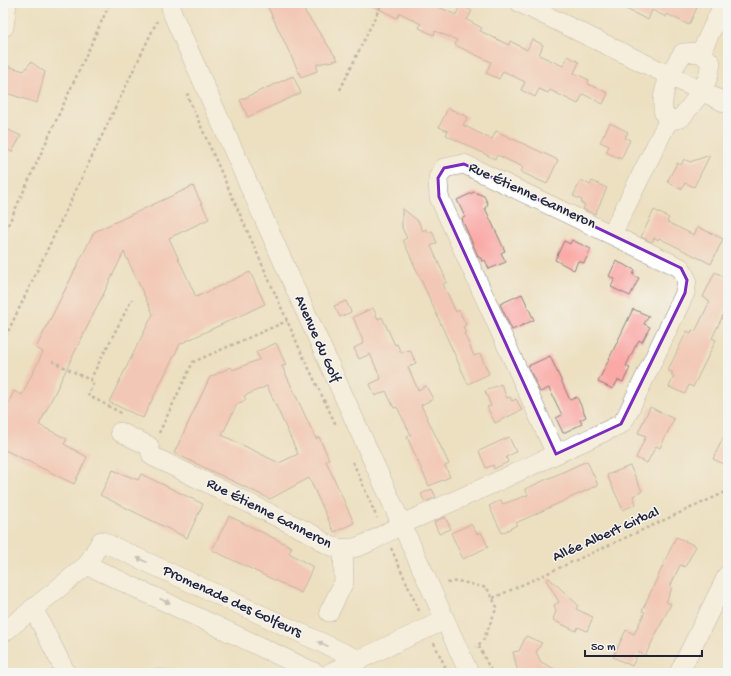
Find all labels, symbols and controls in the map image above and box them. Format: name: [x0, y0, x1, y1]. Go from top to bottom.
street label: Rue Étienne Ganneron: [466, 159, 598, 233]
street label: Avenue du Golf: [290, 293, 345, 387]
street label: Rue Étienne Ganneron: [203, 475, 335, 553]
street label: Allée Albert Girbal: [550, 503, 662, 567]
one-way arrow: [136, 557, 147, 563]
street label: Promenade des Golfeurs: [159, 561, 305, 642]
one-way arrow: [159, 598, 170, 604]
scale bar: [585, 632, 702, 658]
one-way arrow: [317, 641, 329, 648]
text: 50 m: [591, 641, 616, 655]

